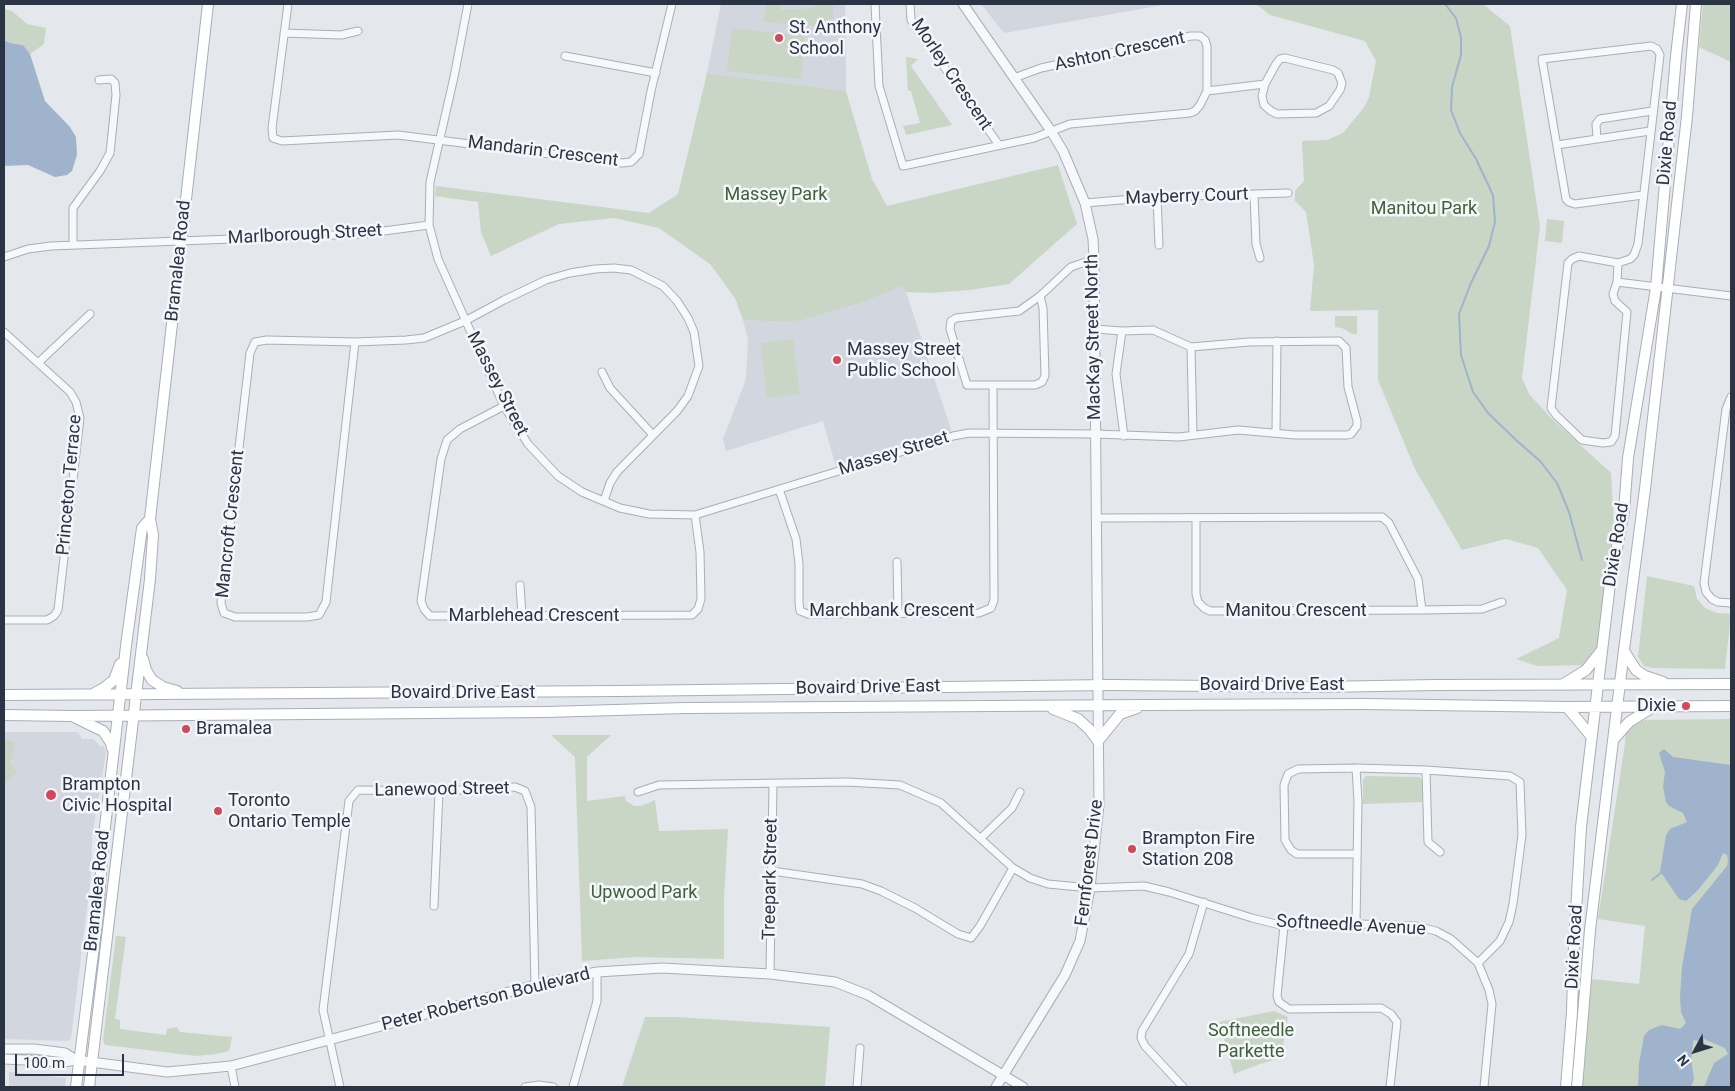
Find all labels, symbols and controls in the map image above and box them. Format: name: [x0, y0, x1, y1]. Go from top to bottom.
street label: Morley Crescent: [906, 15, 996, 135]
place label: St. Anthony School: [789, 17, 881, 59]
street label: Ashton Crescent: [1053, 28, 1187, 76]
marker: St. Anthony School: [773, 32, 785, 44]
street label: Dixie Road: [1654, 100, 1682, 186]
street label: Mandarin Crescent: [466, 132, 620, 172]
park label: Massey Park: [725, 184, 827, 206]
street label: Mayberry Court: [1125, 184, 1249, 210]
park label: Manitou Park: [1371, 198, 1477, 220]
street label: Bramalea Road: [162, 199, 196, 323]
street label: Marlborough Street: [227, 220, 383, 250]
street label: MacKay Street North: [1082, 254, 1106, 420]
street label: Massey Street: [462, 328, 532, 440]
place label: Massey Street Public School: [847, 339, 961, 382]
marker: Massey Street Public School: [831, 354, 843, 366]
street label: Princeton Terrace: [53, 414, 87, 556]
street label: Massey Street: [836, 427, 952, 481]
street label: Mancroft Crescent: [212, 449, 250, 599]
street label: Dixie Road: [1600, 501, 1634, 589]
street label: Marchbank Crescent: [809, 600, 975, 622]
street label: Manitou Crescent: [1225, 600, 1367, 622]
street label: Marblehead Crescent: [449, 605, 619, 627]
street label: Bovaird Drive East: [1200, 674, 1344, 696]
street label: Bovaird Drive East: [795, 676, 941, 700]
street label: Bovaird Drive East: [391, 682, 535, 704]
place label: Dixie: [1637, 695, 1676, 717]
marker: Dixie: [1680, 700, 1692, 712]
place label: Bramalea: [196, 718, 272, 740]
marker: Bramalea: [180, 723, 192, 735]
place label: Brampton Civic Hospital: [62, 774, 172, 816]
street label: Lanewood Street: [374, 778, 510, 802]
marker: Brampton Civic Hospital: [44, 788, 58, 802]
place label: Toronto Ontario Temple: [228, 790, 350, 832]
street label: Fernforest Drive: [1072, 798, 1108, 928]
marker: Toronto Ontario Temple: [212, 805, 224, 817]
street label: Treepark Street: [759, 818, 783, 940]
place label: Brampton Fire Station 208: [1142, 828, 1255, 871]
street label: Bramalea Road: [81, 829, 115, 953]
marker: Brampton Fire Station 208: [1126, 843, 1138, 855]
park label: Upwood Park: [591, 882, 697, 904]
street label: Dixie Road: [1562, 904, 1588, 990]
street label: Softneedle Avenue: [1276, 911, 1426, 941]
street label: Peter Robertson Boulevard: [380, 964, 592, 1036]
park label: Softneedle Parkette: [1208, 1020, 1294, 1062]
north arrow: [1670, 1026, 1720, 1076]
scale bar: [18, 1044, 126, 1076]
text: N: [1674, 1052, 1693, 1069]
text: 100 m: [23, 1054, 65, 1072]

